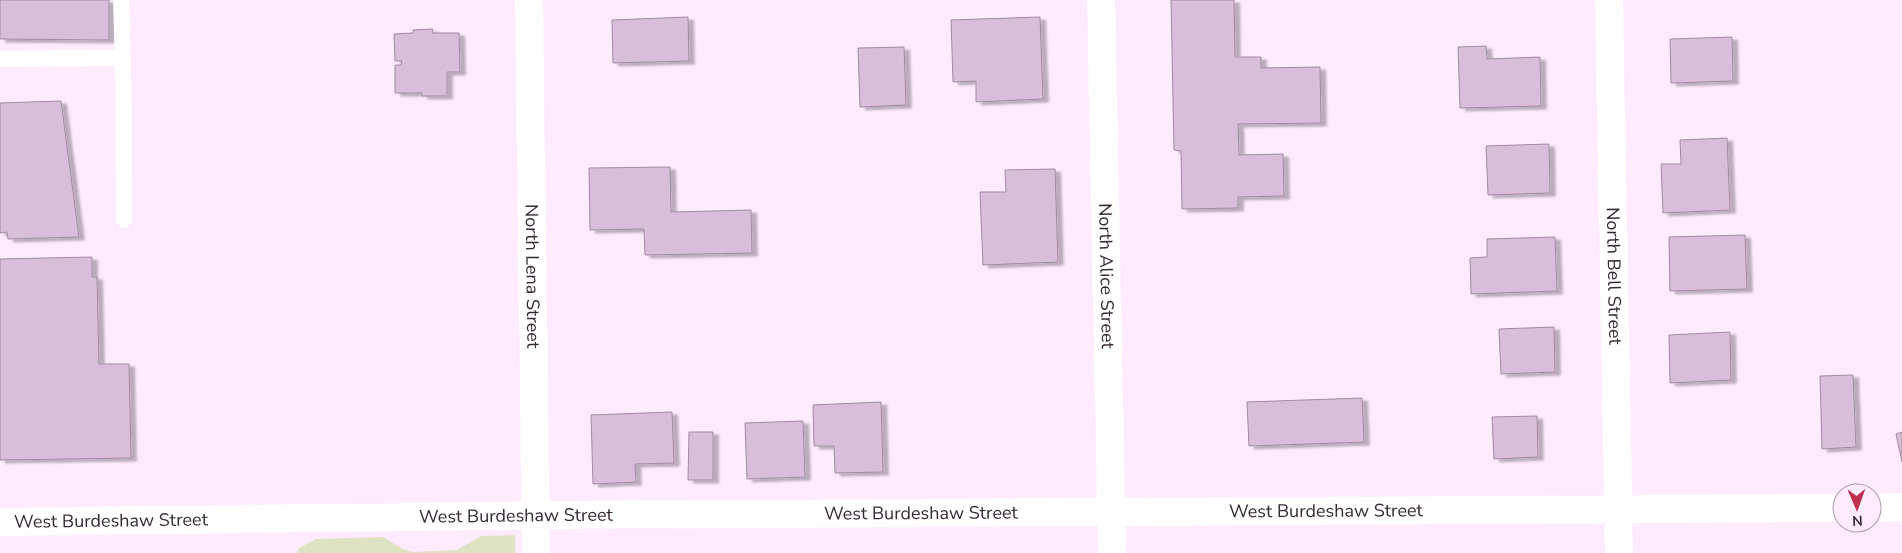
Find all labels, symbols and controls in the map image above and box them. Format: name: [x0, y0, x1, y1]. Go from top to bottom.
street label: North Alice Street: [1093, 203, 1120, 350]
street label: North Lena Street: [520, 204, 545, 349]
street label: North Bell Street: [1601, 207, 1627, 346]
north arrow: [1832, 483, 1882, 533]
street label: West Burdeshaw Street: [1229, 498, 1424, 523]
street label: West Burdeshaw Street: [824, 501, 1019, 526]
street label: West Burdeshaw Street: [419, 503, 614, 529]
street label: West Burdeshaw Street: [14, 507, 209, 534]
text: N: [1852, 511, 1863, 530]

